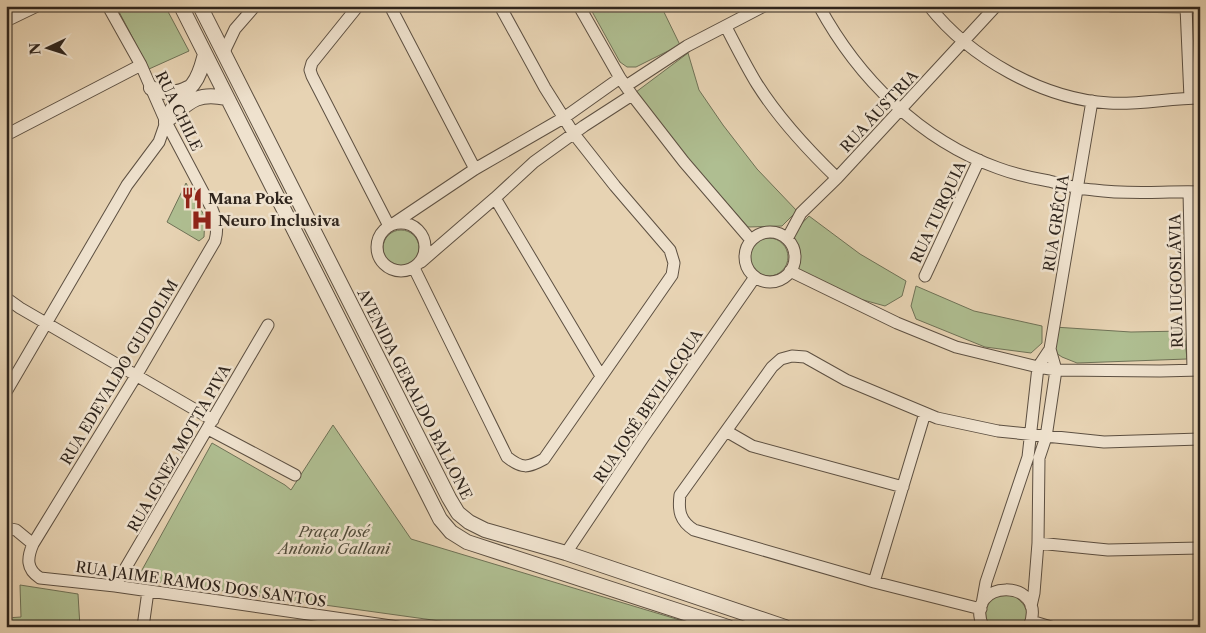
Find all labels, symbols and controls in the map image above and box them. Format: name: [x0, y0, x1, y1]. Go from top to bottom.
north arrow: [22, 22, 72, 72]
text: N: [26, 42, 44, 56]
street label: RUA ÁUSTRIA: [836, 65, 923, 156]
street label: RUA CHILE: [151, 68, 207, 154]
street label: RUA TURQUIA: [906, 157, 970, 266]
street label: RUA GRÉCIA: [1039, 172, 1073, 273]
restaurant icon: Mana Poke: [179, 185, 205, 211]
place label: Mana Poke: [208, 189, 293, 208]
hospital icon: Neuro Inclusiva: [189, 207, 215, 233]
place label: Neuro Inclusiva: [218, 211, 340, 230]
street label: RUA IUGOSLÁVIA: [1165, 213, 1187, 348]
street label: RUA EDEVALDO GUIDOLIM: [56, 276, 182, 468]
street label: AVENIDA GERALDO BALLONE: [353, 284, 477, 503]
street label: RUA JOSÉ BEVILACQUA: [589, 325, 707, 486]
street label: RUA IGNEZ MOTTA PIVA: [123, 360, 235, 535]
park label: Praça José Antonio Gallani: [276, 522, 391, 558]
street label: RUA JAIME RAMOS DOS SANTOS: [74, 557, 328, 611]

